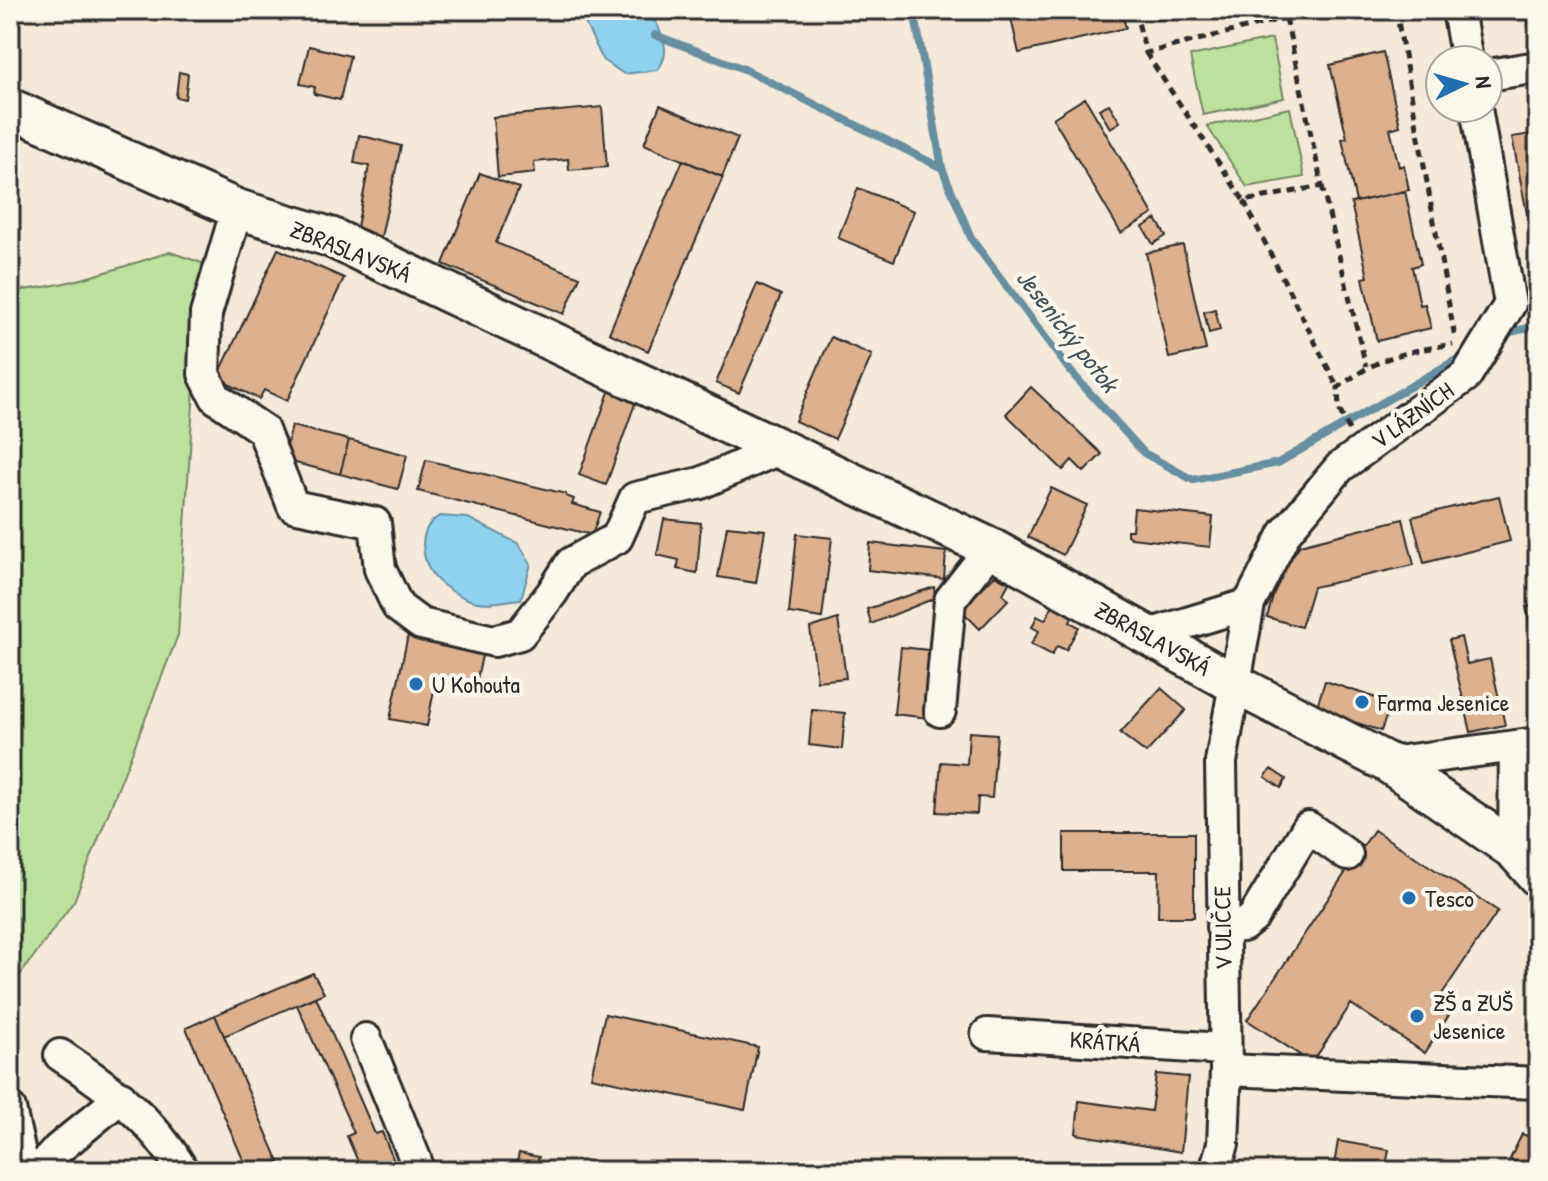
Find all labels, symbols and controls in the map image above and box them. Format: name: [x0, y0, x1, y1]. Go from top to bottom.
north arrow: [1424, 44, 1504, 124]
text: N: [1468, 75, 1499, 90]
street label: ZBRASLAVSKÁ: [286, 212, 416, 290]
water label: Jesenický potok: [1008, 261, 1129, 401]
street label: V LÁZNÍCH: [1364, 374, 1460, 456]
street label: ZBRASLAVSKÁ: [1090, 593, 1217, 683]
place label: U Kohouta: [432, 668, 520, 700]
marker: U Kohouta: [407, 675, 425, 693]
place label: Farma Jesenice: [1377, 686, 1510, 718]
marker: Farma Jesenice: [1353, 693, 1371, 711]
place label: Tesco: [1425, 882, 1474, 914]
street label: V ULIČCE: [1205, 885, 1239, 970]
marker: Tesco: [1400, 889, 1418, 907]
place label: ZŠ a ZUŠ Jesenice: [1433, 986, 1513, 1046]
marker: ZŠ a ZUŠ Jesenice: [1408, 1007, 1426, 1025]
street label: KRÁTKÁ: [1069, 1023, 1142, 1059]

